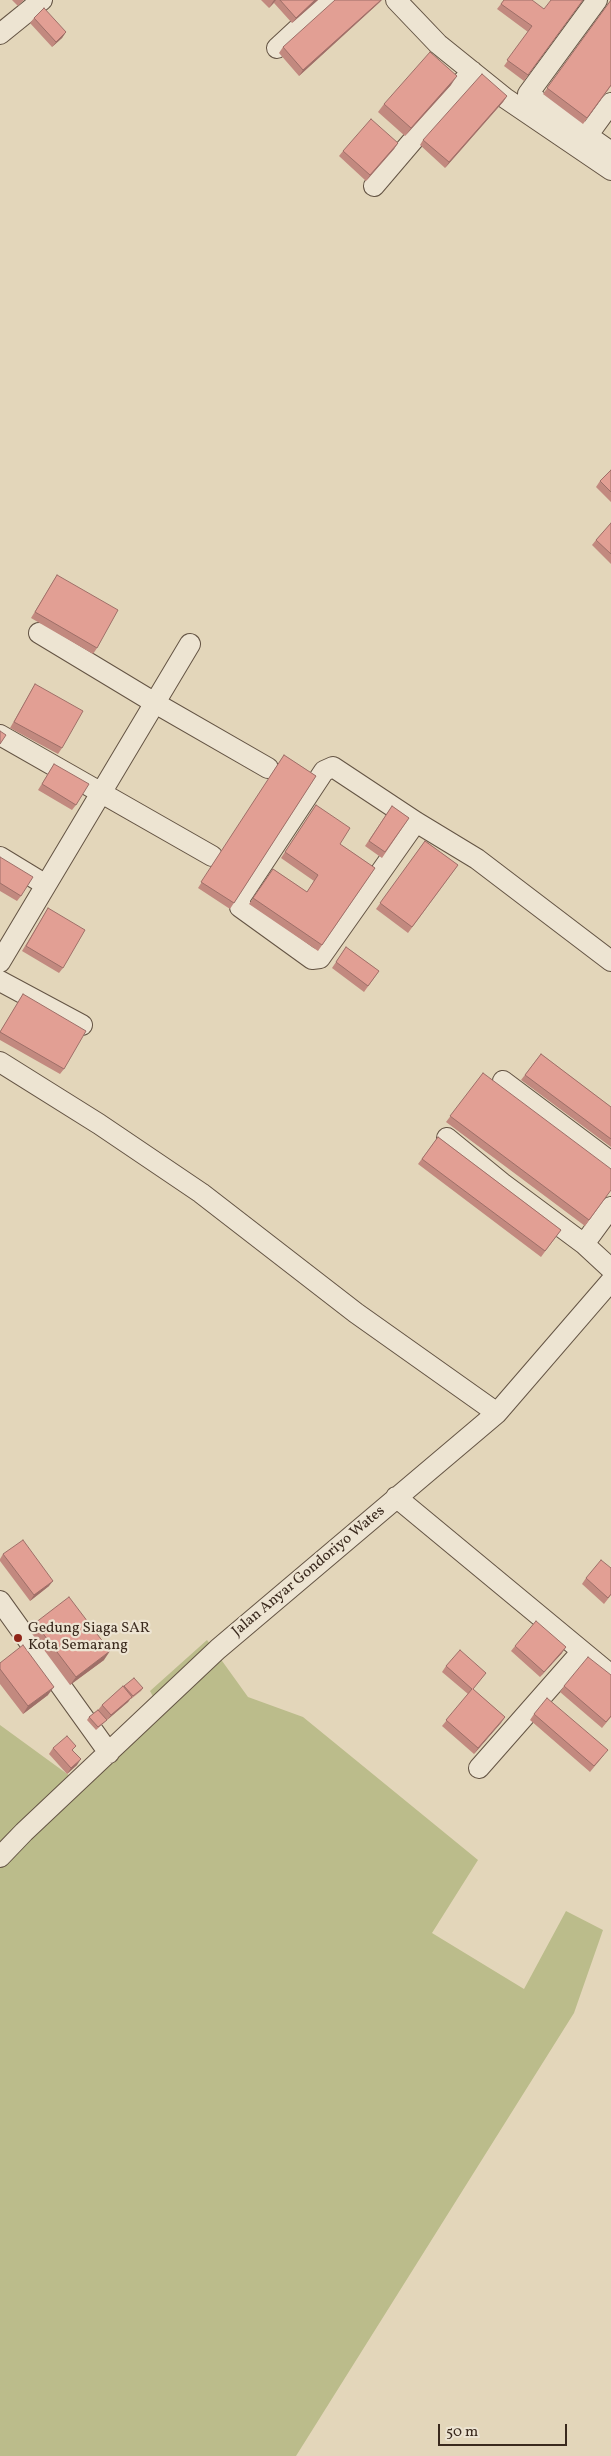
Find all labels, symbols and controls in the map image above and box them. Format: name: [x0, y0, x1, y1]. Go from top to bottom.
street label: Jalan Anyar Gondoriyo Wates: [229, 1503, 389, 1641]
place label: Gedung Siaga SAR Kota Semarang: [28, 1620, 150, 1655]
marker: Gedung Siaga SAR Kota Semarang: [12, 1632, 24, 1644]
scale bar: [441, 2414, 570, 2446]
text: 50 m: [446, 2422, 478, 2443]

